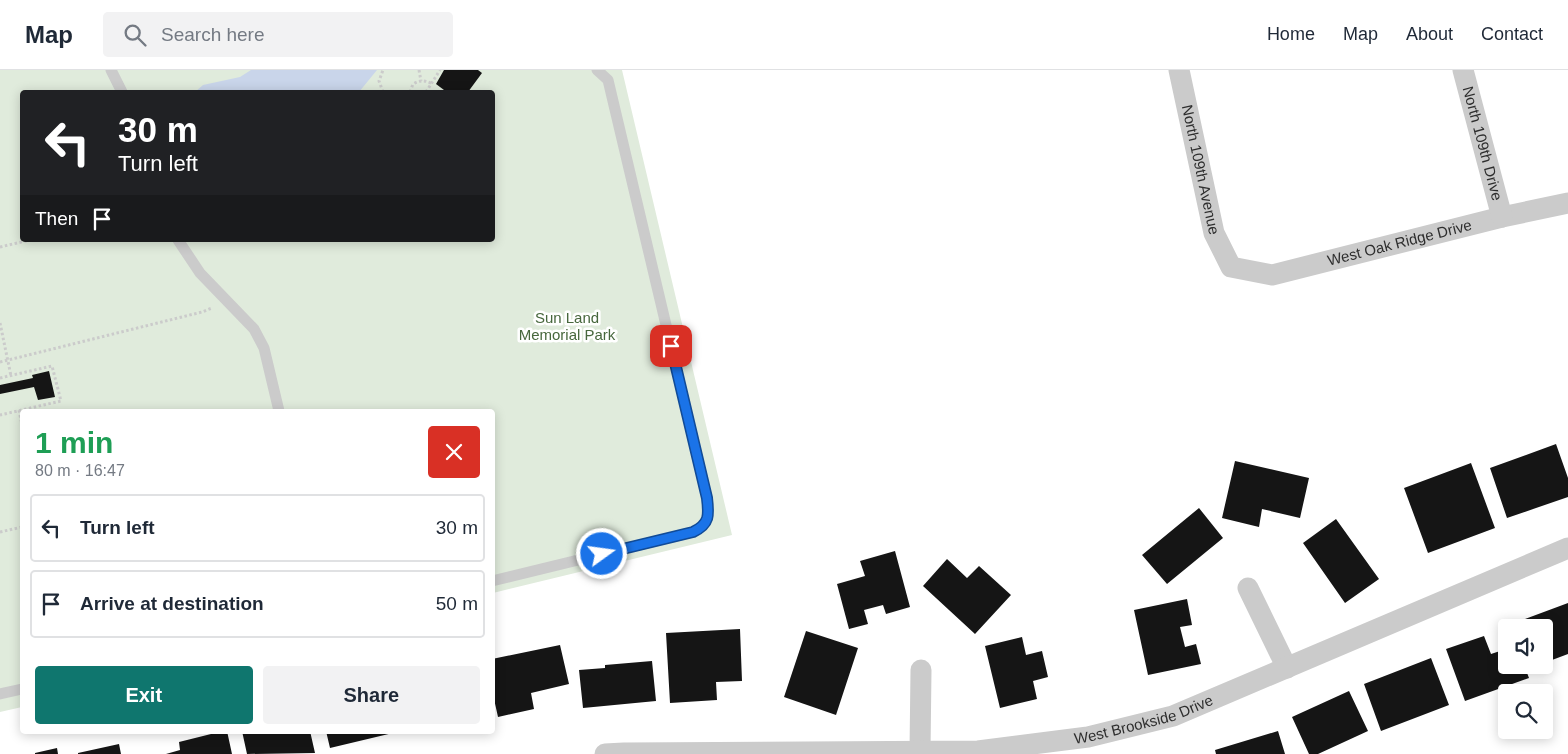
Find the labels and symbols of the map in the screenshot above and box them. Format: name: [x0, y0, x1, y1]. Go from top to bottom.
street label: North 109th Drive: [1460, 84, 1506, 202]
street label: North 109th Avenue: [1179, 103, 1223, 236]
street label: West Oak Ridge Drive: [1325, 216, 1473, 269]
park label: Sun Land Memorial Park: [519, 309, 616, 343]
pin: [650, 325, 692, 367]
position arrow: [575, 527, 627, 579]
street label: West Brookside Drive: [1073, 691, 1215, 747]

